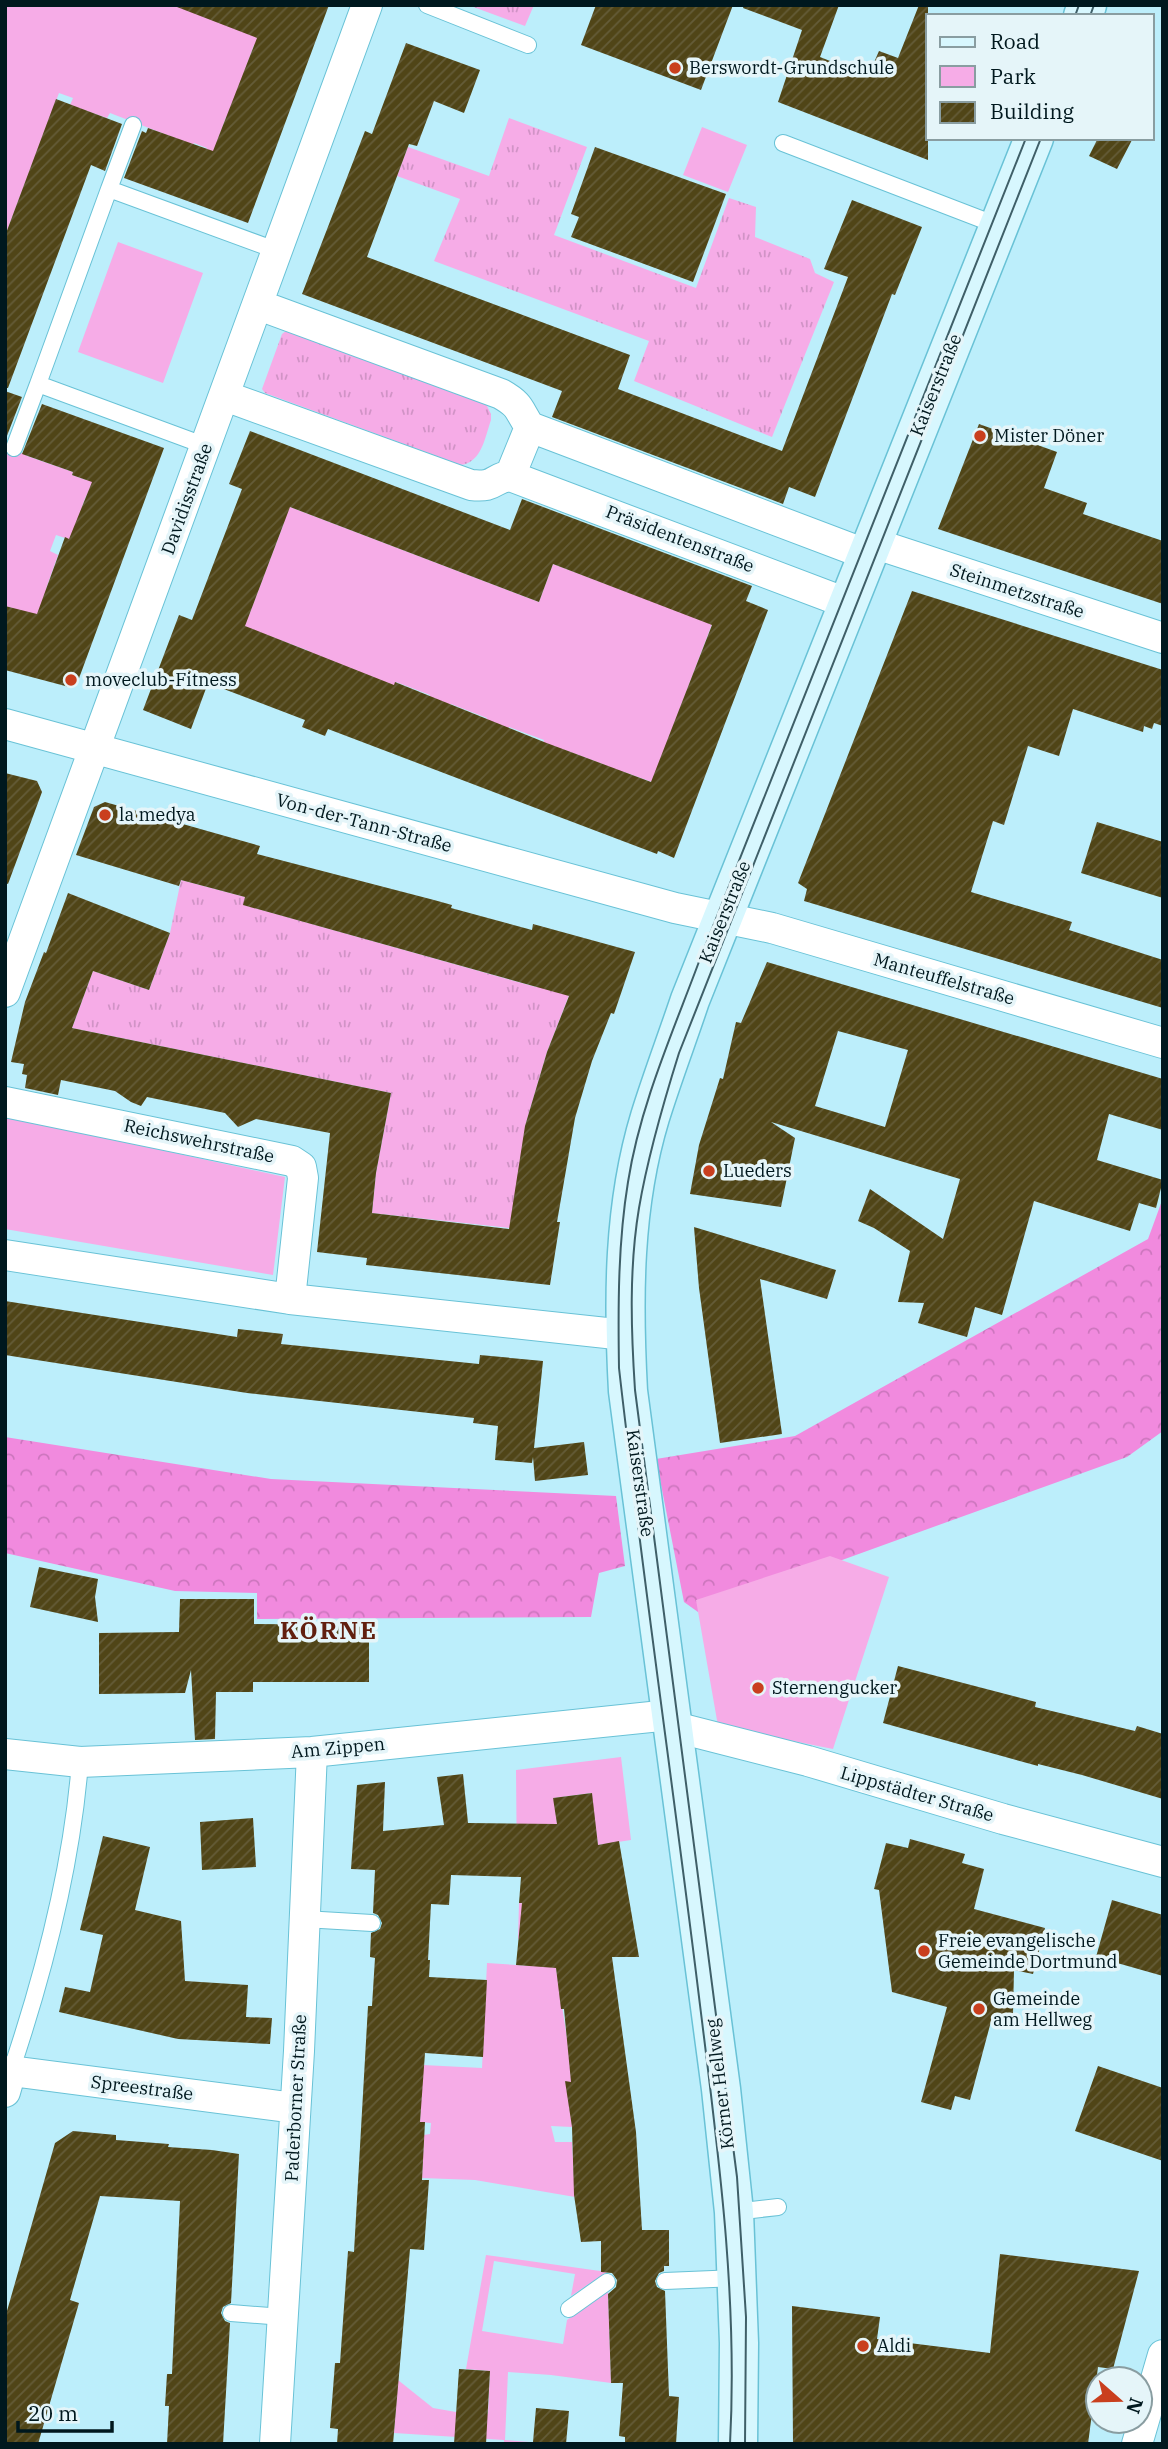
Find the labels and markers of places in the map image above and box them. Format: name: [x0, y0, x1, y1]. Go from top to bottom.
place label: Berswordt-Grundschule: [689, 56, 894, 79]
marker: Berswordt-Grundschule: [667, 60, 683, 76]
place label: Mister Döner: [994, 424, 1104, 447]
marker: Mister Döner: [972, 428, 988, 444]
place label: moveclub-Fitness: [85, 668, 237, 691]
marker: moveclub-Fitness: [63, 672, 79, 688]
place label: la medya: [119, 803, 196, 826]
marker: la medya: [97, 807, 113, 823]
place label: Lueders: [723, 1159, 792, 1182]
marker: Lueders: [701, 1163, 717, 1179]
place label: Sternengucker: [772, 1676, 897, 1699]
marker: Sternengucker: [750, 1680, 766, 1696]
place label: Freie evangelische Gemeinde Dortmund: [938, 1929, 1118, 1973]
marker: Freie evangelische Gemeinde Dortmund: [916, 1943, 932, 1959]
place label: Gemeinde am Hellweg: [993, 1987, 1092, 2031]
marker: Gemeinde am Hellweg: [971, 2001, 987, 2017]
place label: Aldi: [877, 2334, 912, 2357]
marker: Aldi: [855, 2338, 871, 2354]

